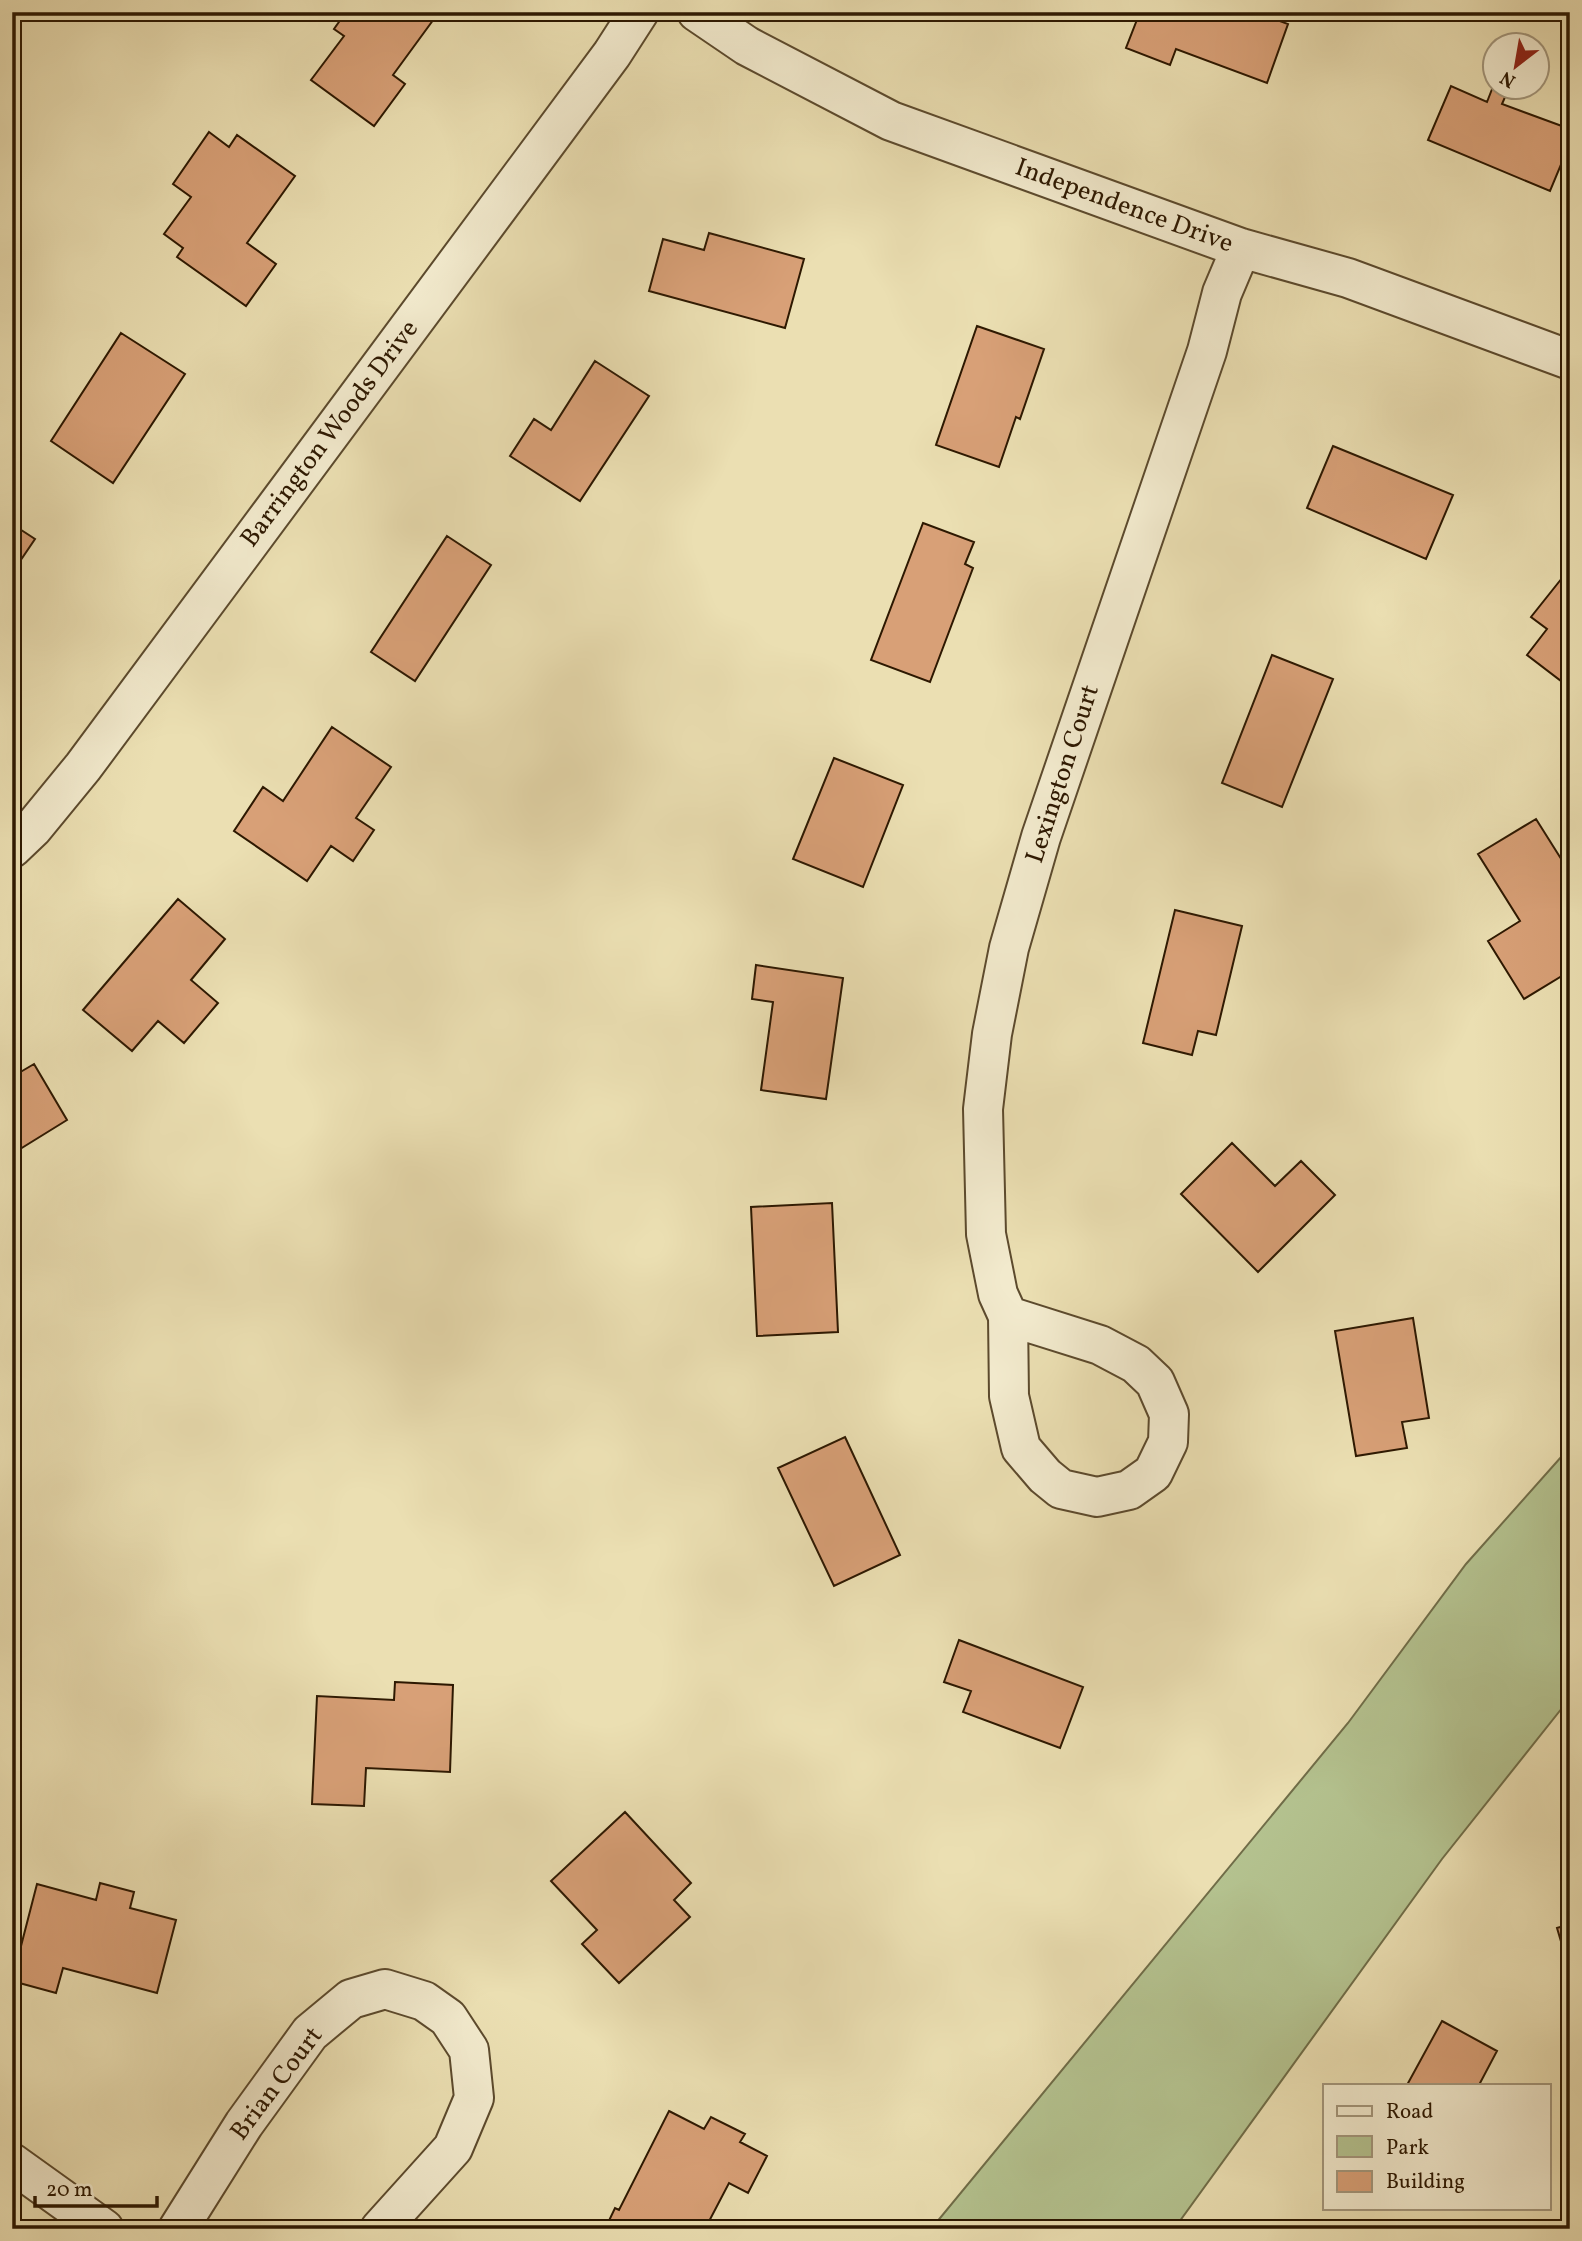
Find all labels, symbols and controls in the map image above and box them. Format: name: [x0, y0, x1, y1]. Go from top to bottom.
north arrow: [1480, 32, 1550, 102]
text: N: [1495, 64, 1521, 94]
street label: Independence Drive: [1010, 150, 1238, 262]
street label: Barrington Woods Drive: [232, 313, 428, 555]
street label: Lexington Court: [1017, 680, 1109, 868]
street label: Brian Court: [222, 2020, 332, 2148]
legend: [1323, 2084, 1550, 2210]
text: Road: [1386, 2098, 1433, 2127]
text: Park: [1386, 2134, 1429, 2163]
scale bar: [35, 2164, 158, 2208]
text: Building: [1386, 2168, 1465, 2197]
text: 20 m: [46, 2176, 92, 2205]

